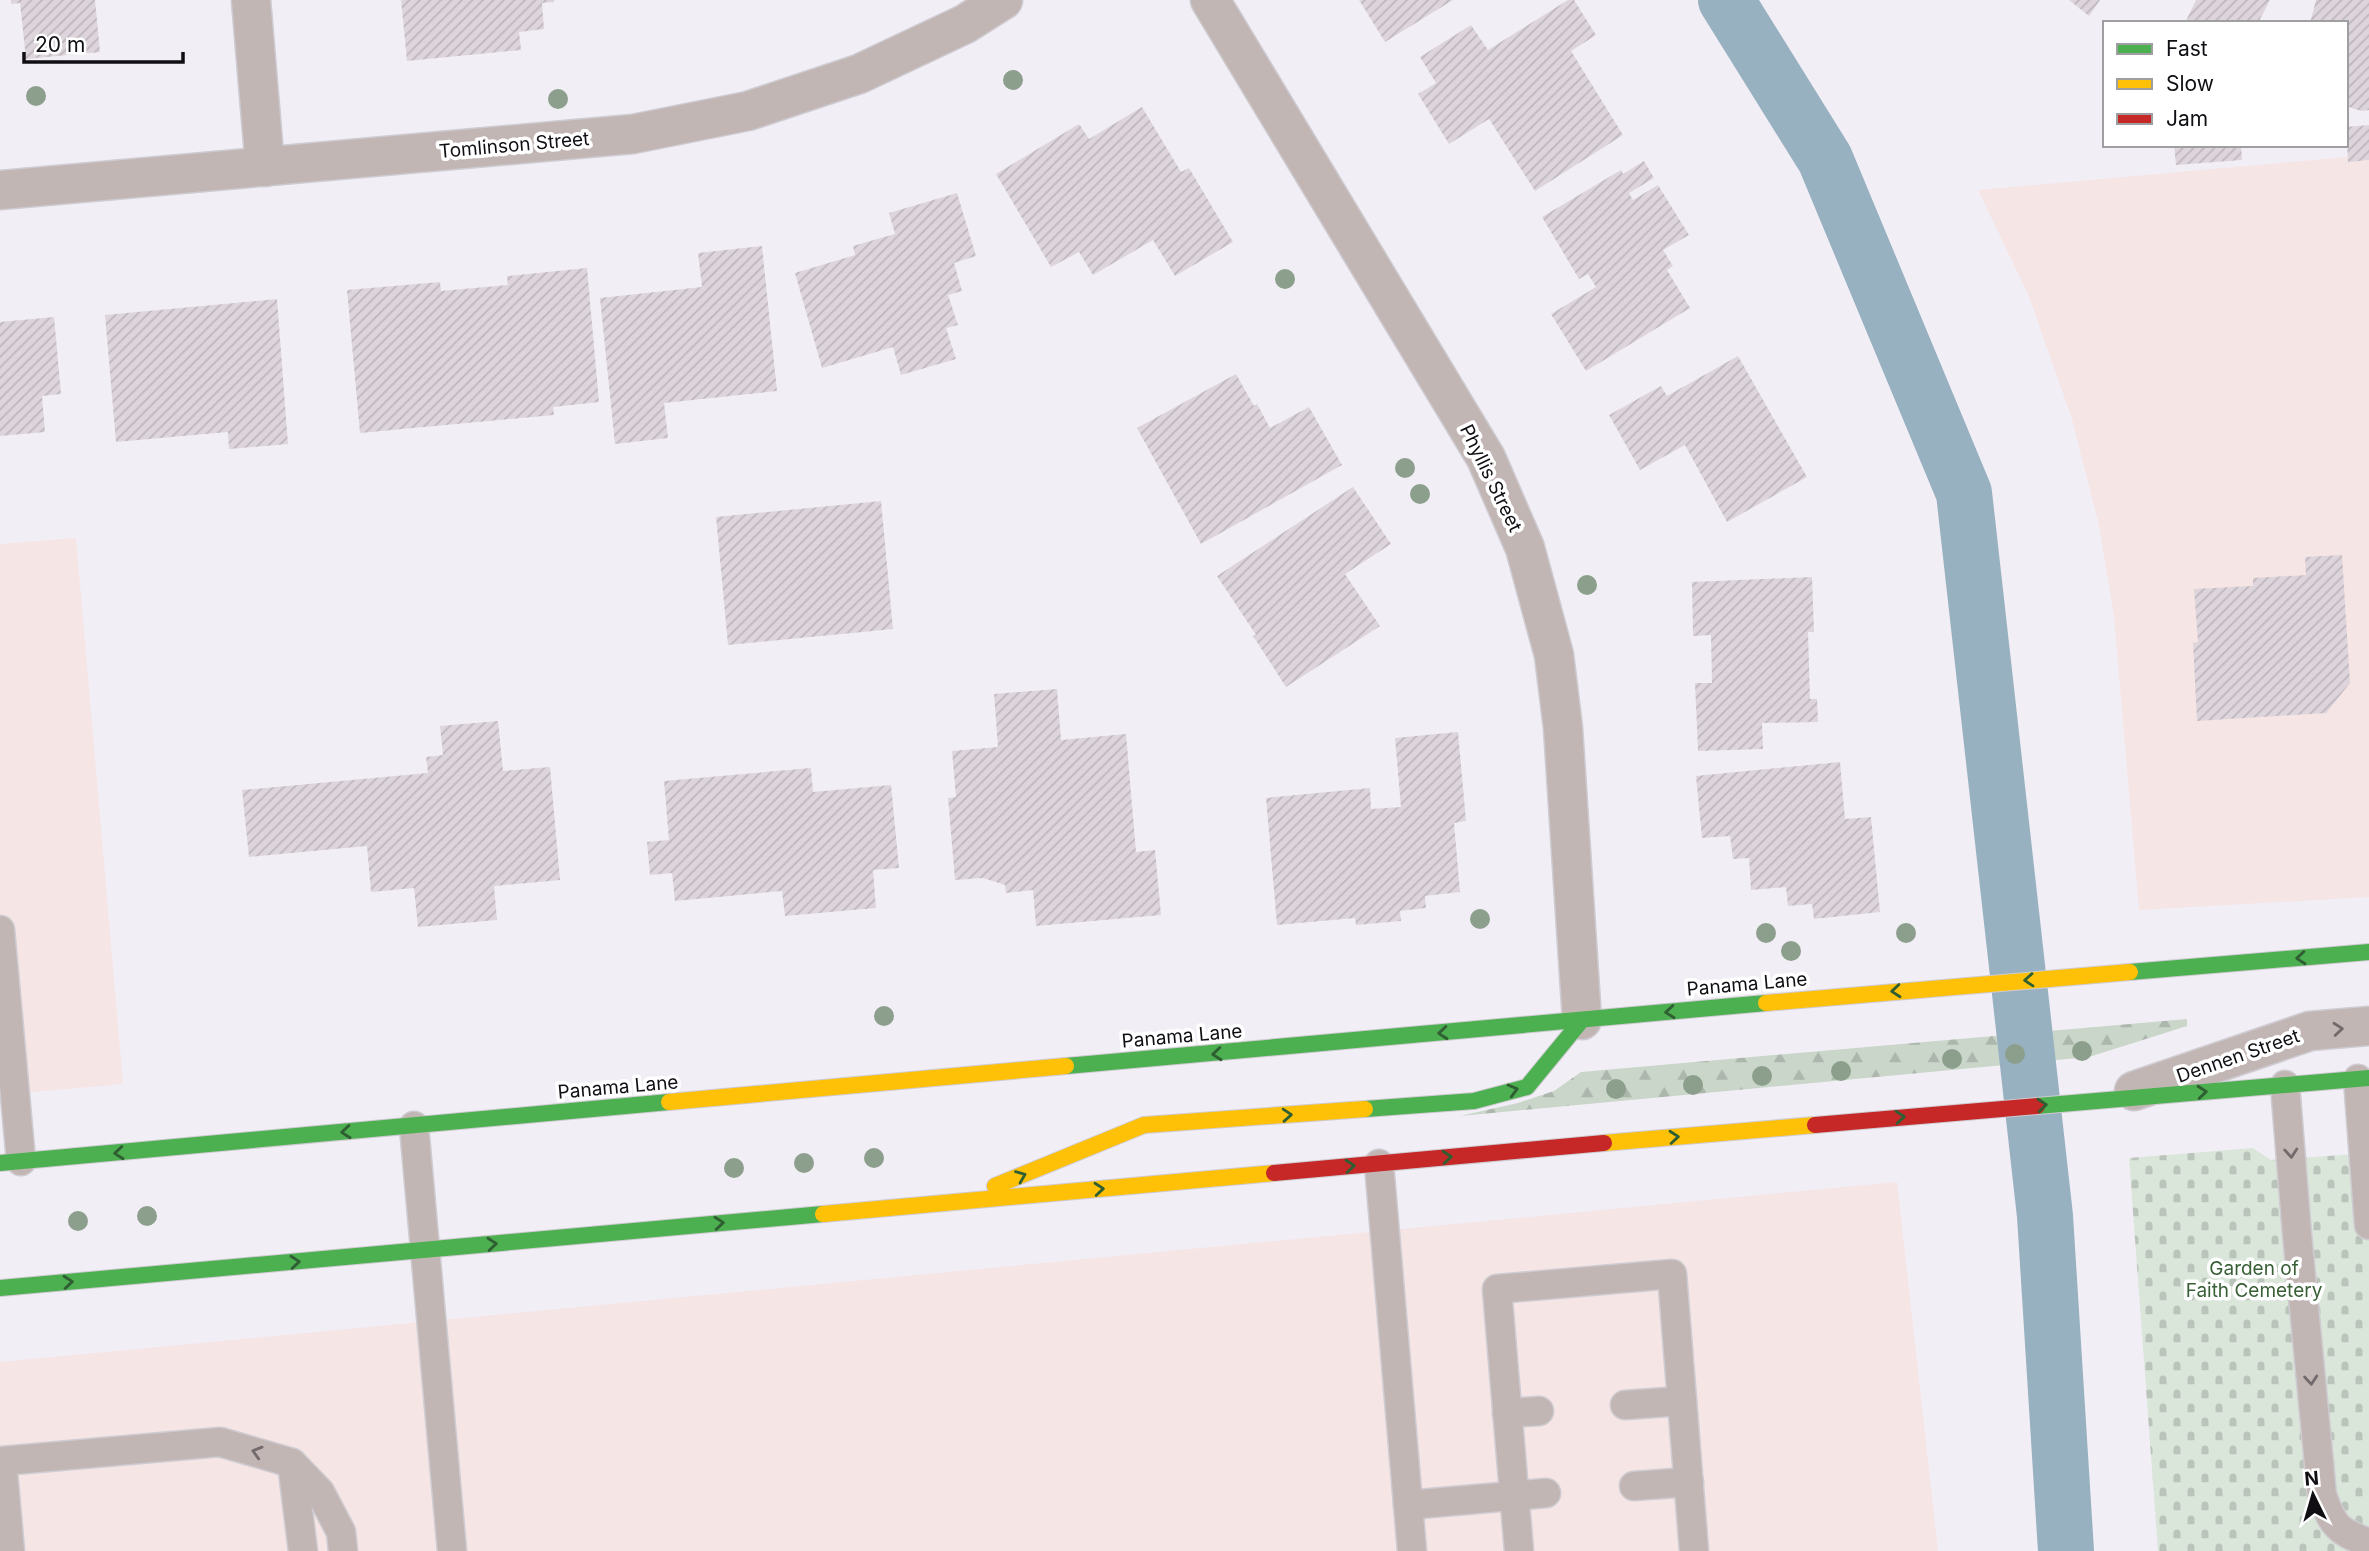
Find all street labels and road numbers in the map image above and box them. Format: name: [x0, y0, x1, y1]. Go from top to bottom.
street label: Tomlinson Street: [438, 127, 590, 163]
street label: Phyllis Street: [1455, 421, 1527, 535]
street label: Panama Lane: [1686, 967, 1808, 1001]
street label: Panama Lane: [1121, 1019, 1243, 1053]
street label: Dennen Street: [2173, 1024, 2303, 1088]
street label: Panama Lane: [557, 1070, 679, 1104]

